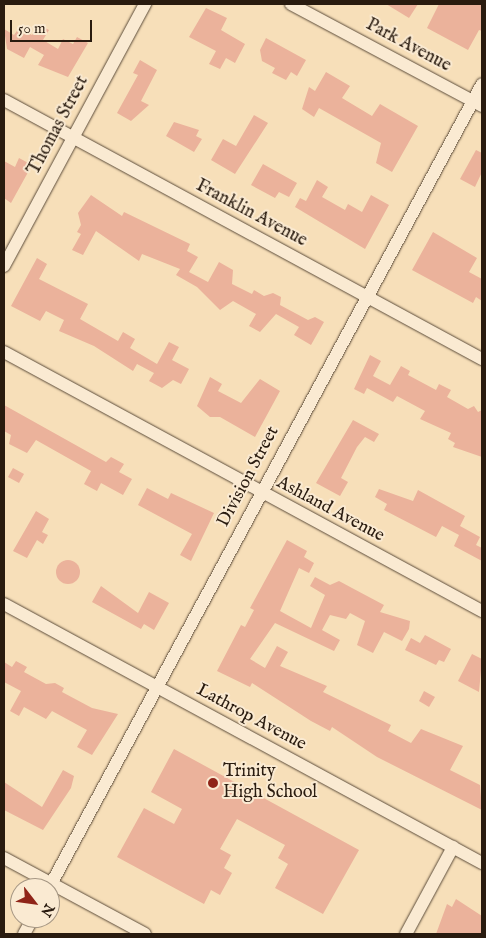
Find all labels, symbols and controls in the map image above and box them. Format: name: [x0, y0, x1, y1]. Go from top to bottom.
scale bar: [12, 10, 95, 42]
street label: Park Avenue: [362, 15, 454, 77]
text: 50 m: [18, 19, 46, 38]
street label: Thomas Street: [24, 73, 94, 179]
street label: Franklin Avenue: [192, 176, 310, 252]
street label: Division Street: [213, 423, 285, 531]
street label: Ashland Avenue: [272, 473, 388, 547]
street label: Lathrop Avenue: [192, 680, 310, 756]
place label: Trinity High School: [223, 762, 317, 804]
marker: Trinity High School: [207, 777, 219, 789]
north arrow: [10, 878, 60, 928]
text: N: [36, 900, 58, 920]

